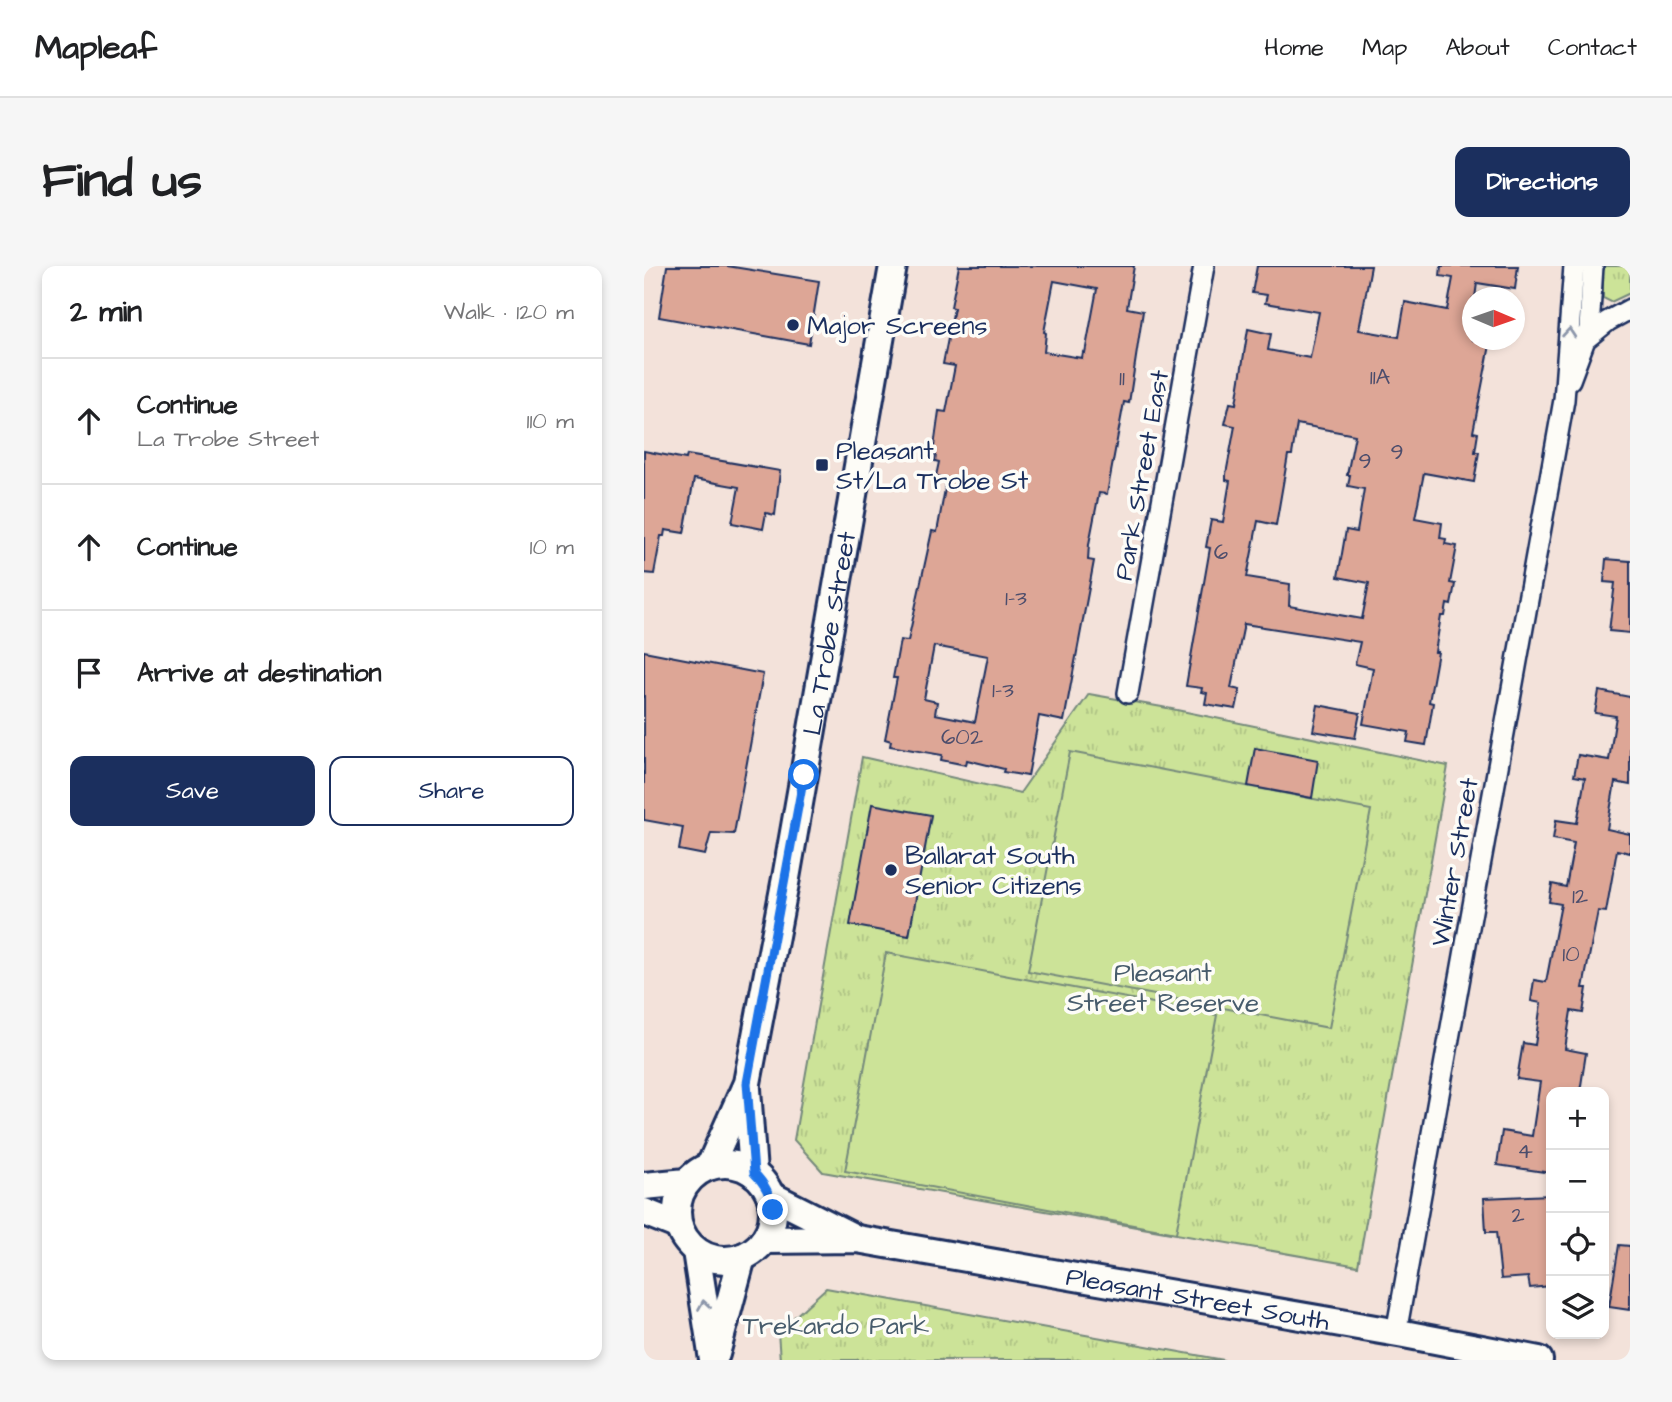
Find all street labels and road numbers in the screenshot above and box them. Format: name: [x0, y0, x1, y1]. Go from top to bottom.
street label: Park Street East: [1106, 367, 1178, 583]
street label: La Trobe Street: [794, 528, 865, 738]
street label: Winter Street: [1422, 774, 1488, 949]
street label: Pleasant Street South: [1063, 1259, 1332, 1340]

